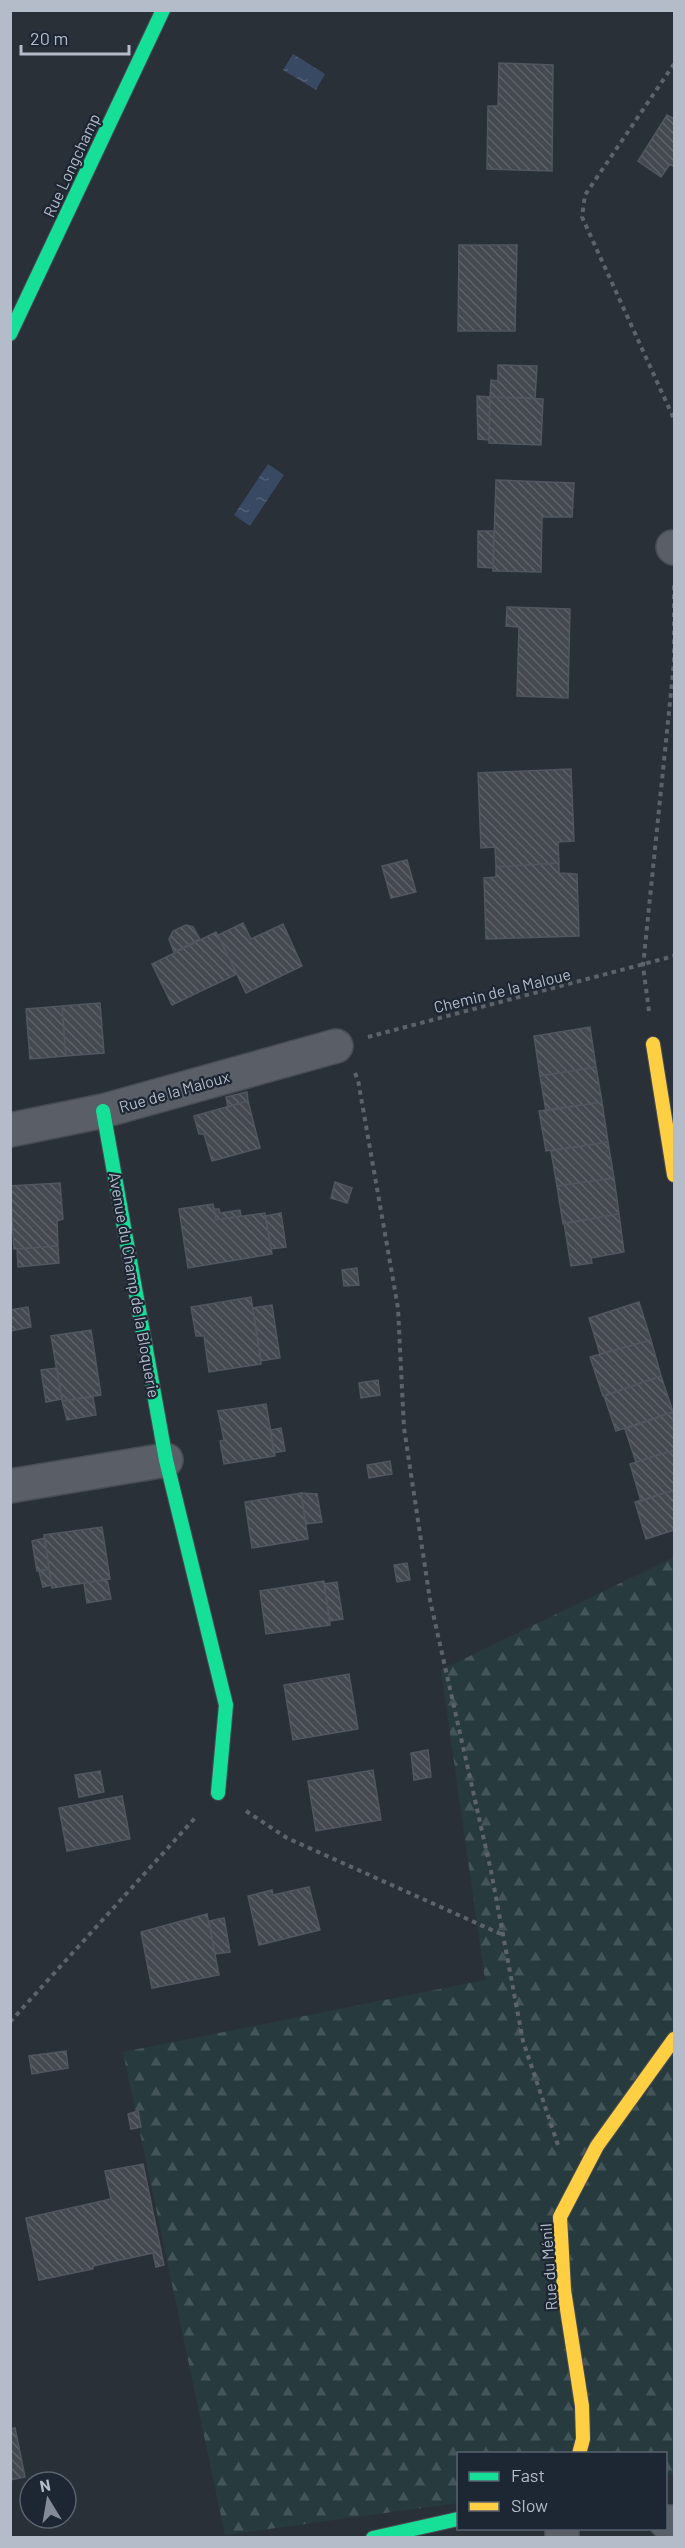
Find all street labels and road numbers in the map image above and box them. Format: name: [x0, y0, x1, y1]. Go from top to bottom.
street label: Rue Longchamp: [39, 110, 103, 220]
street label: Chemin de la Maloue: [432, 964, 572, 1016]
street label: Rue de la Maloux: [117, 1066, 232, 1116]
street label: Avenue du Champ de la Bloquerie: [106, 1171, 164, 1399]
street label: Rue du Ménil: [535, 2223, 561, 2311]

